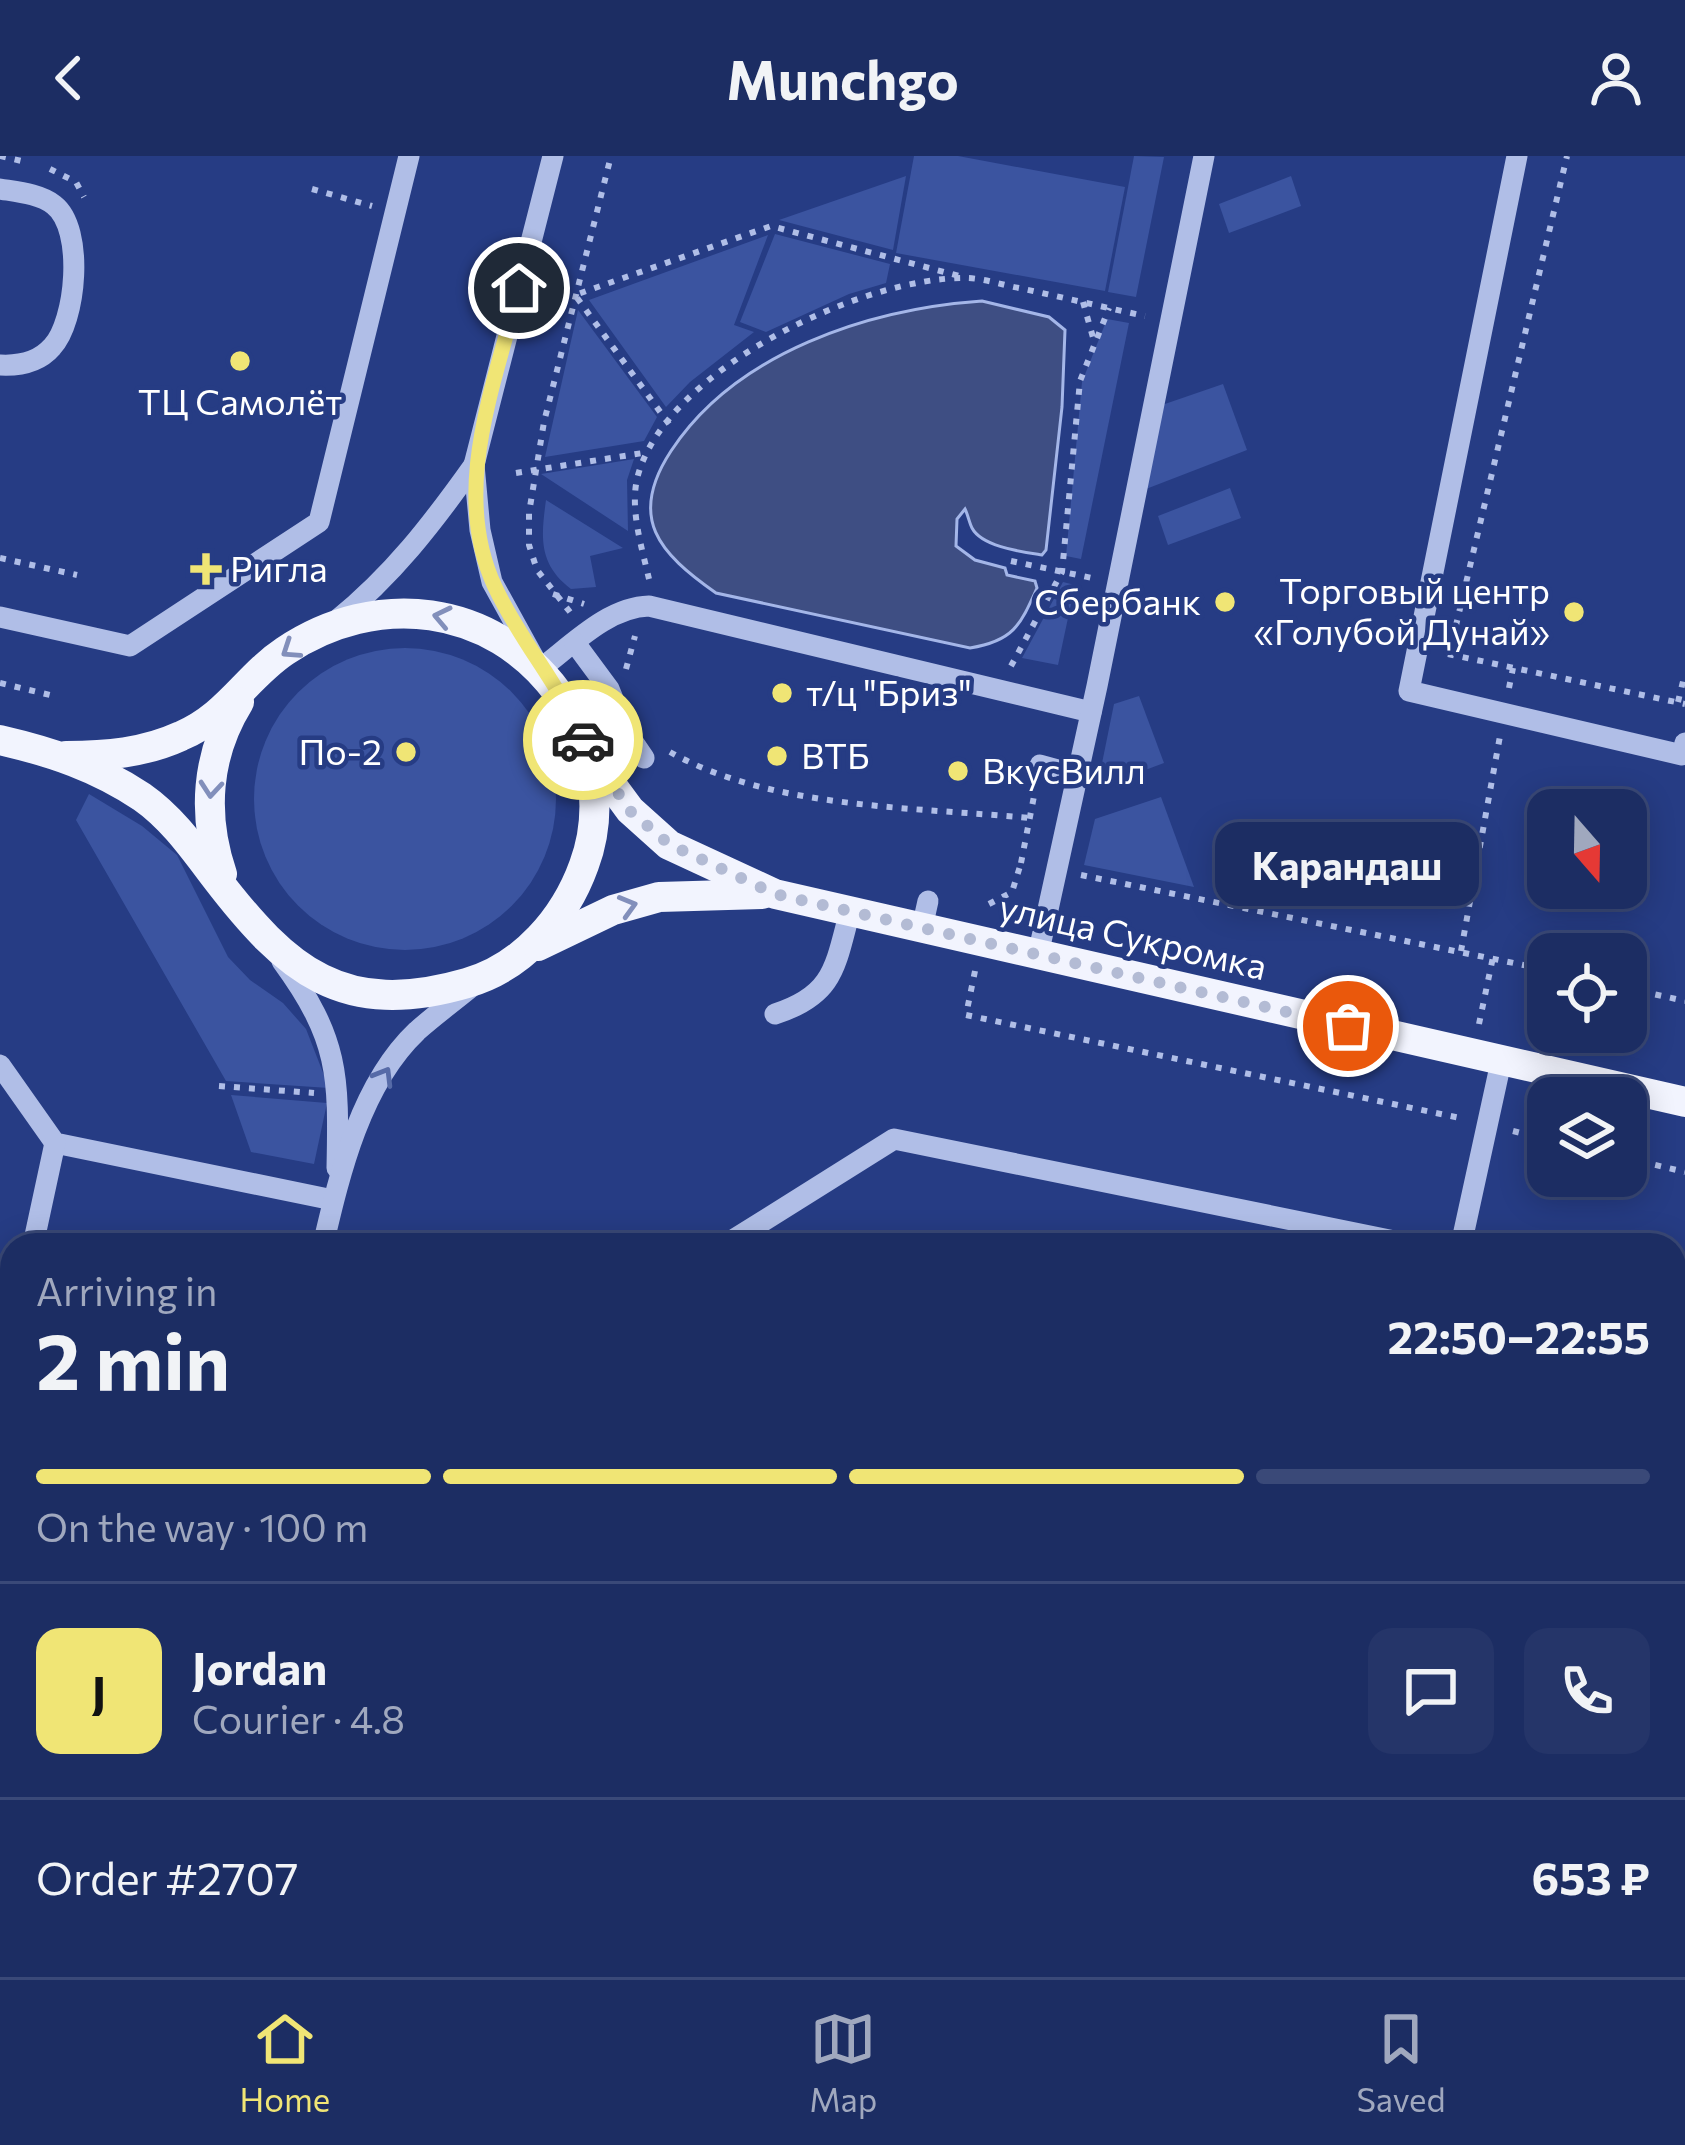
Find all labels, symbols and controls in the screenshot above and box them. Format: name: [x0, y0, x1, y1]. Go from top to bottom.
icon: back: [36, 45, 102, 111]
text: Munchgo: [726, 45, 959, 111]
icon: person: [1583, 45, 1649, 111]
pin: [468, 237, 570, 339]
icon: home: [486, 255, 552, 321]
marker: ТЦ Самолёт: [227, 348, 253, 374]
place label: ТЦ Самолёт: [138, 378, 342, 422]
place label: Ригла: [230, 545, 328, 589]
marker: Ригла: [193, 556, 219, 582]
place label: Торговый центр «Голубой Дунай»: [1253, 567, 1550, 652]
place label: Сбербанк: [1034, 578, 1201, 622]
marker: Сбербанк: [1212, 589, 1238, 615]
marker: Торговый центр «Голубой Дунай»: [1561, 599, 1587, 625]
one-way arrow: [432, 605, 452, 631]
one-way arrow: [281, 636, 303, 658]
place label: т/ц "Бриз": [806, 669, 972, 713]
courier: [523, 680, 643, 800]
marker: т/ц "Бриз": [769, 680, 795, 706]
icon: car: [550, 707, 616, 773]
place label: По-2: [298, 728, 382, 772]
place label: ВТБ: [801, 732, 870, 776]
marker: По-2: [393, 739, 419, 765]
marker: ВТБ: [764, 743, 790, 769]
place label: ВкусВилл: [982, 747, 1146, 791]
marker: ВкусВилл: [945, 758, 971, 784]
one-way arrow: [198, 780, 224, 799]
north arrow: [1527, 789, 1647, 909]
map controls: [1527, 789, 1647, 1197]
callout: Карандаш: [1216, 822, 1480, 906]
text: Карандаш: [1252, 840, 1442, 888]
street label: улица Сукромка: [995, 883, 1272, 987]
one-way arrow: [617, 895, 638, 920]
button: locate: [1527, 933, 1647, 1053]
pin: [1297, 975, 1399, 1077]
icon: bag: [1315, 993, 1381, 1059]
one-way arrow: [370, 1067, 392, 1089]
button: layers: [1527, 1077, 1647, 1197]
text: Arriving in: [36, 1266, 217, 1314]
text: 22:50–22:55: [1388, 1308, 1650, 1363]
text: 2 min: [36, 1311, 230, 1406]
text: On the way · 100 m: [36, 1502, 368, 1550]
button: chat: [1368, 1628, 1494, 1754]
button: phone: [1524, 1628, 1650, 1754]
text: Jordan: [192, 1639, 327, 1694]
text: J: [92, 1663, 106, 1718]
text: Courier · 4.8: [192, 1694, 405, 1742]
text: Order #2707: [36, 1849, 298, 1904]
text: 653 ₽: [1532, 1849, 1650, 1904]
tab: Home: [240, 2006, 330, 2119]
tab: Map: [809, 2006, 877, 2119]
tab: Saved: [1356, 2006, 1445, 2119]

